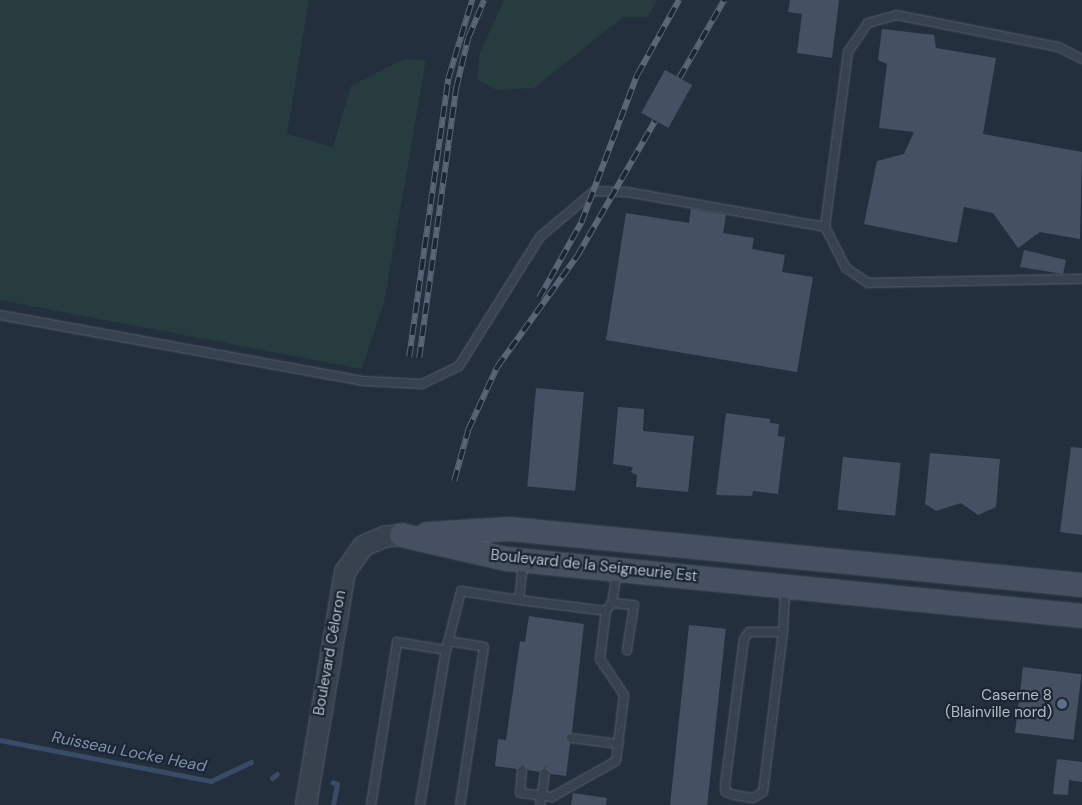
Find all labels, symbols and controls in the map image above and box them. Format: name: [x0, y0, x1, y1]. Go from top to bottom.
street label: Boulevard de la Seigneurie Est: [490, 546, 698, 586]
street label: Boulevard Céloron: [310, 589, 350, 717]
place label: Caserne 8 (Blainville nord): [945, 686, 1052, 721]
marker: Caserne 8 (Blainville nord): [1056, 698, 1068, 710]
water label: Ruisseau Locke Head: [50, 728, 208, 776]

